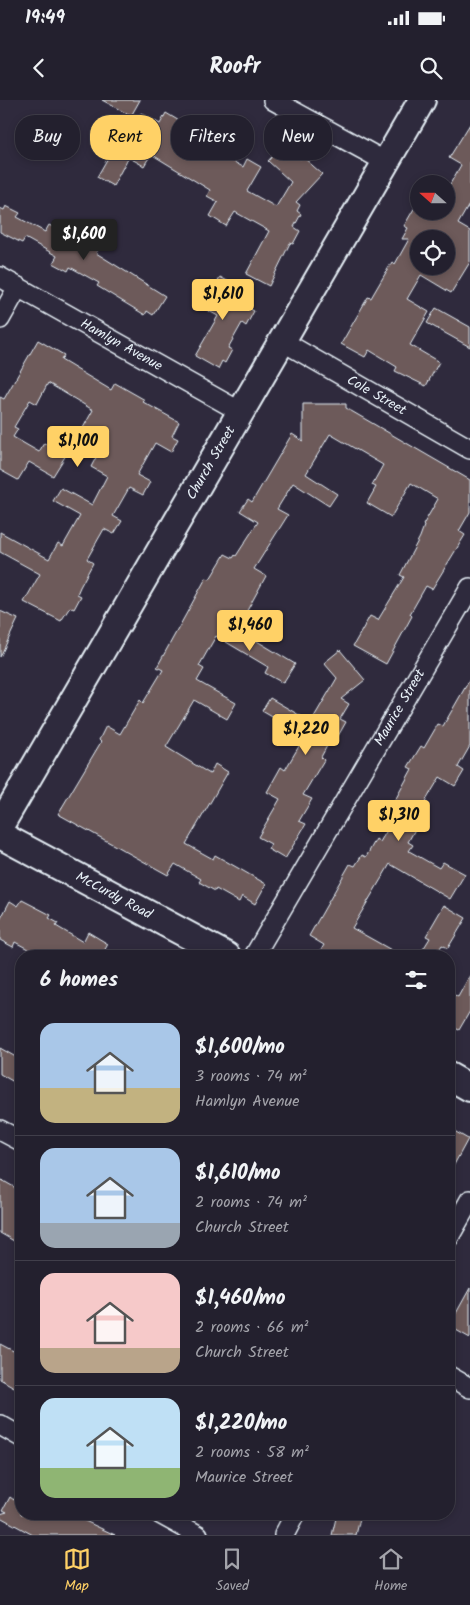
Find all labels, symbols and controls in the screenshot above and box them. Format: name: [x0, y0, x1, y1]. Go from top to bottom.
text: 19:49: [25, 3, 65, 33]
text: Roofr: [210, 50, 260, 85]
icon: back: [25, 54, 53, 82]
icon: search: [417, 54, 445, 82]
chip: Buy: [15, 115, 80, 160]
chip: Rent: [90, 115, 161, 160]
chip: Filters: [171, 115, 254, 160]
chip: New: [264, 115, 332, 160]
north arrow: [410, 175, 455, 220]
map controls: [410, 175, 455, 275]
pin: $1,600: [43, 219, 125, 261]
text: $1,600: [62, 222, 106, 247]
button: locate: [410, 230, 455, 275]
pin: $1,610: [182, 278, 264, 321]
text: $1,610: [203, 282, 243, 307]
street label: Hamlyn Avenue: [76, 313, 167, 377]
street label: Cole Street: [343, 369, 411, 421]
street label: Church Street: [181, 421, 242, 504]
pin: $1,100: [37, 426, 119, 468]
text: $1,100: [58, 429, 98, 454]
pin: $1,460: [209, 610, 291, 652]
text: $1,460: [228, 613, 272, 638]
street label: Maurice Street: [369, 664, 431, 750]
pin: $1,220: [265, 714, 347, 756]
text: $1,220: [283, 717, 329, 742]
pin: $1,310: [358, 800, 440, 842]
text: $1,310: [379, 803, 419, 828]
street label: McCurdy Road: [71, 866, 157, 926]
text: 6 homes: [40, 964, 118, 997]
icon: filters: [402, 966, 430, 994]
text: $1,600/mo: [195, 1031, 285, 1064]
icon: home: [80, 1043, 140, 1103]
text: 3 rooms · 74 m²: [195, 1064, 307, 1089]
text: Hamlyn Avenue: [195, 1089, 299, 1114]
text: $1,610/mo: [195, 1157, 280, 1190]
icon: home: [80, 1168, 140, 1228]
text: 2 rooms · 74 m²: [195, 1190, 307, 1215]
text: Church Street: [195, 1215, 289, 1240]
text: $1,460/mo: [195, 1282, 286, 1315]
icon: home: [80, 1293, 140, 1353]
text: 2 rooms · 66 m²: [195, 1315, 309, 1340]
text: Church Street: [195, 1340, 289, 1365]
text: $1,220/mo: [195, 1407, 287, 1440]
icon: home: [80, 1418, 140, 1478]
text: 2 rooms · 58 m²: [195, 1440, 309, 1465]
text: Maurice Street: [195, 1465, 293, 1490]
tab: Map: [63, 1545, 91, 1597]
tab: Saved: [216, 1545, 249, 1597]
tab: Home: [374, 1545, 407, 1597]

